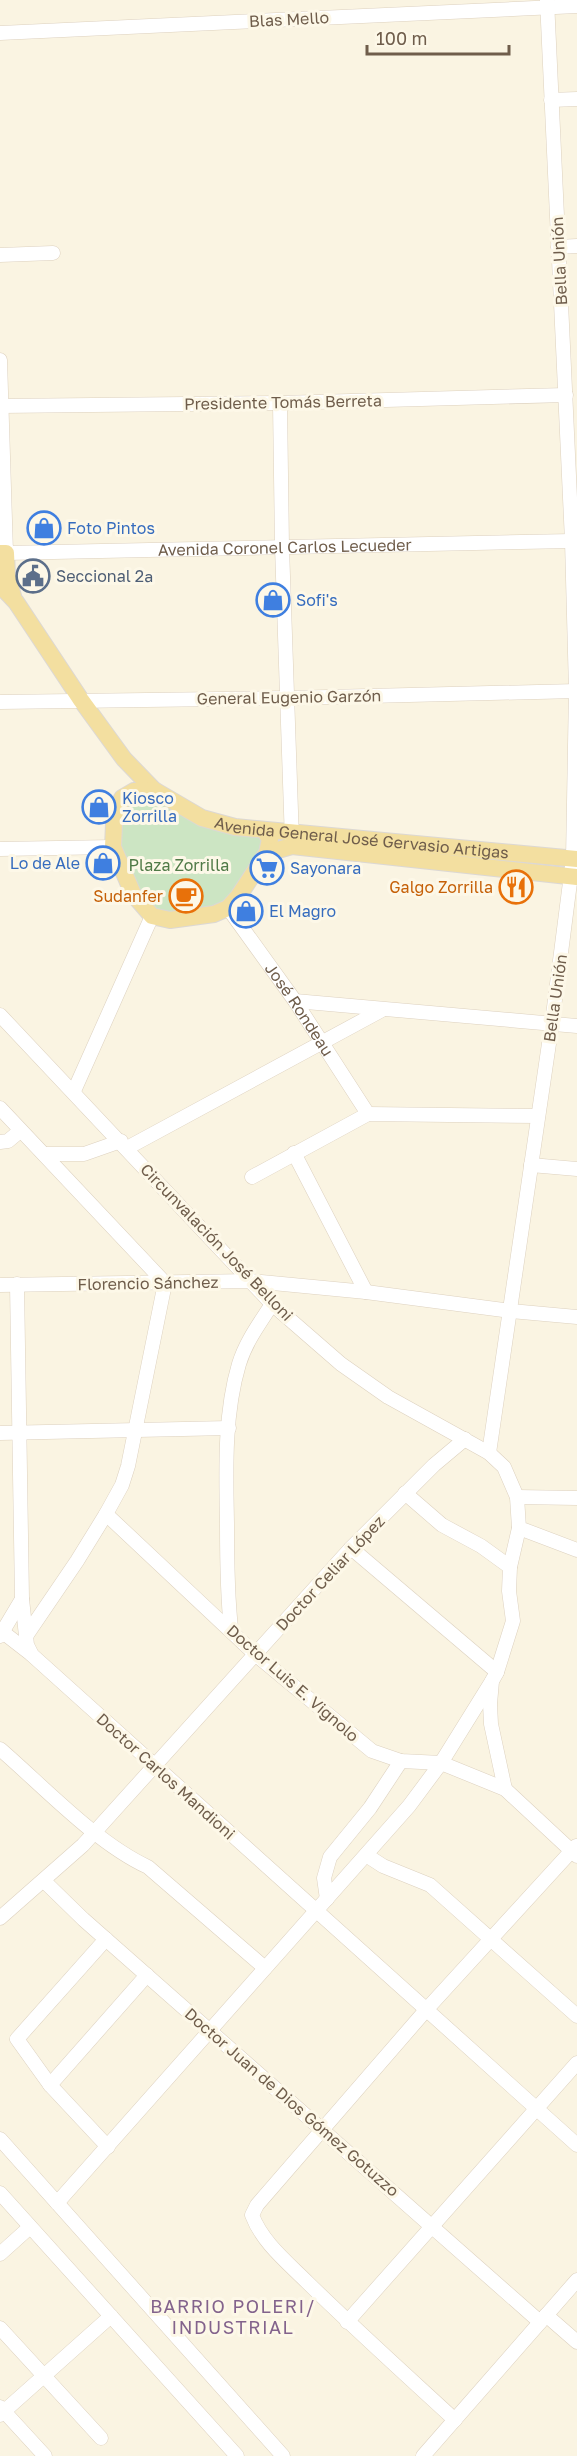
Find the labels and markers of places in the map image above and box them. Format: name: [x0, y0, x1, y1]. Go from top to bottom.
shop icon: Foto Pintos: [26, 510, 62, 546]
place label: Foto Pintos: [67, 518, 155, 538]
public building icon: Seccional 2ª: [15, 558, 51, 594]
place label: Seccional 2ª: [56, 566, 153, 586]
shop icon: Sofi's: [255, 582, 291, 618]
place label: Sofi's: [296, 590, 338, 610]
place label: Kiosco Zorrilla: [122, 788, 177, 826]
shop icon: Kiosco Zorrilla: [81, 789, 117, 825]
shop icon: Lo de Ale: [85, 845, 121, 881]
supermarket icon: Sayonara: [249, 850, 285, 886]
place label: Lo de Ale: [10, 853, 80, 873]
place label: Sayonara: [290, 858, 361, 878]
restaurant icon: Galgo Zorrilla: [498, 869, 534, 905]
place label: Galgo Zorrilla: [389, 877, 493, 897]
cafe icon: Sudanfer: [168, 878, 204, 914]
place label: Sudanfer: [93, 886, 163, 906]
shop icon: El Magro: [228, 893, 264, 929]
place label: El Magro: [269, 901, 336, 921]

